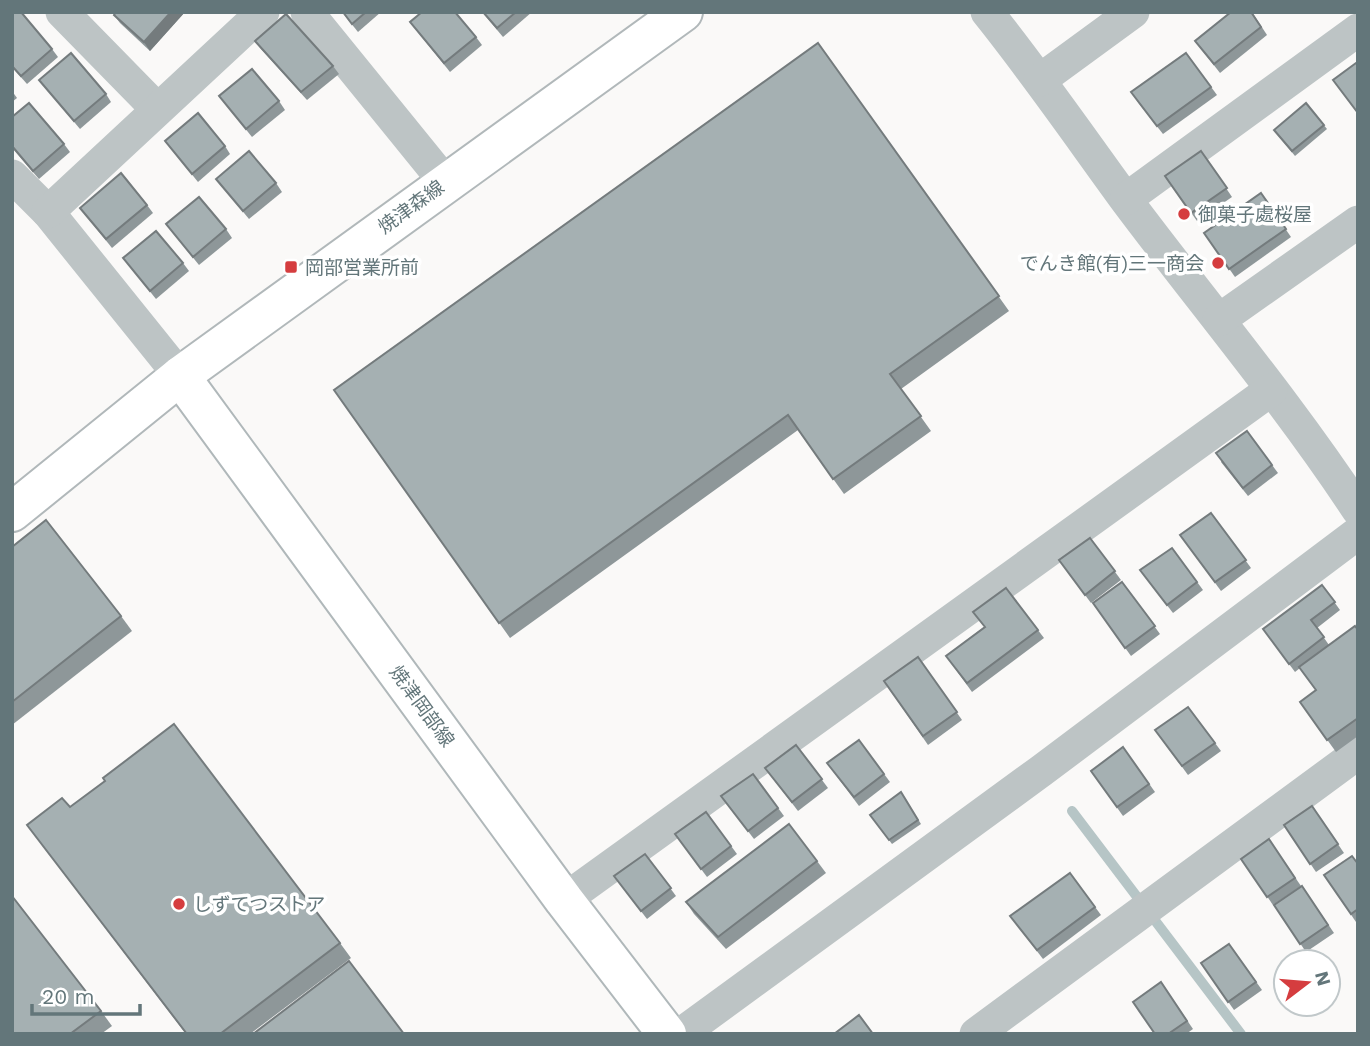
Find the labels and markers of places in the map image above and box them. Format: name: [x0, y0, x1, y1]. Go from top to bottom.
place label: 御菓子處桜屋: [1198, 203, 1312, 226]
marker: 御菓子處桜屋: [1176, 206, 1192, 222]
place label: でんき館(有)三一商会: [1020, 252, 1204, 275]
marker: でんき館(有)三一商会: [1210, 255, 1226, 271]
place label: 岡部営業所前: [305, 256, 419, 279]
marker: 岡部営業所前: [283, 259, 299, 275]
place label: しずてつストア: [193, 893, 325, 916]
marker: しずてつストア: [171, 896, 187, 912]

